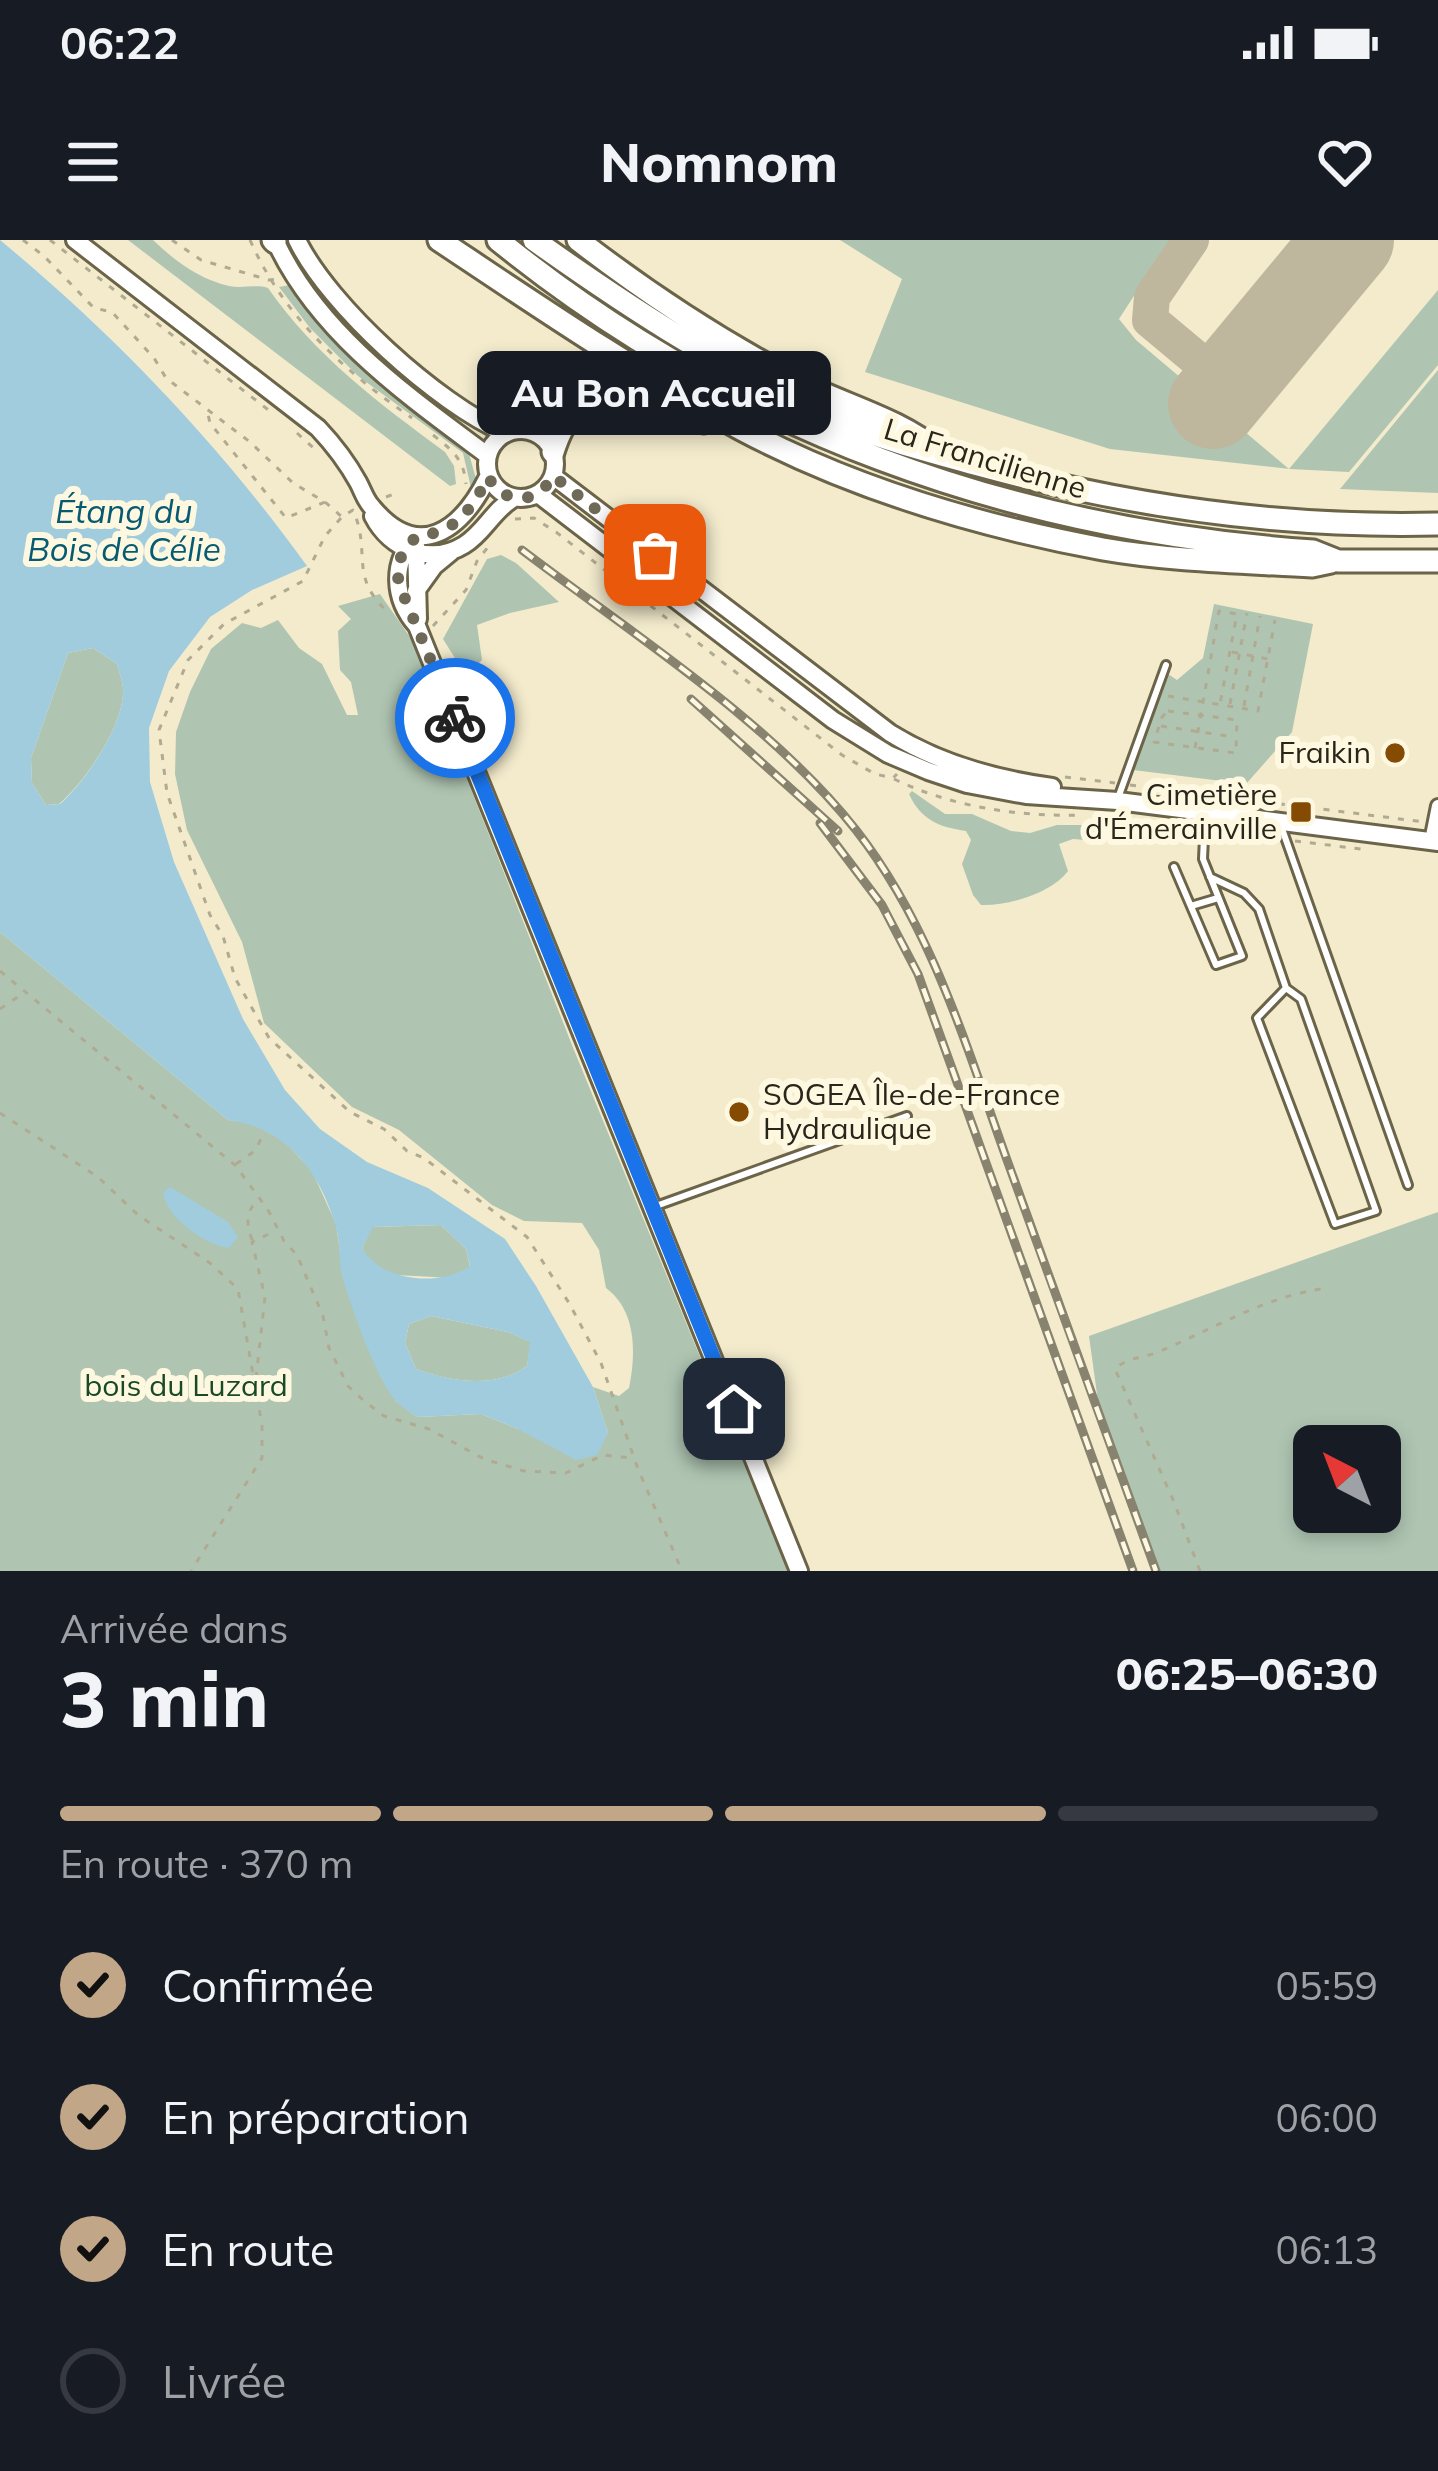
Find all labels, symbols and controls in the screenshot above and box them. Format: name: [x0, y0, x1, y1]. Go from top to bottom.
text: 06:22: [60, 14, 179, 70]
text: Nomnom: [600, 128, 838, 196]
icon: menu: [60, 129, 126, 195]
icon: heart: [1312, 129, 1378, 195]
callout: Au Bon Accueil: [478, 351, 832, 435]
text: Au Bon Accueil: [511, 368, 797, 417]
street label: La Francilienne: [880, 409, 1091, 507]
water label: Étang du Bois de Célie: [27, 490, 221, 569]
pin: [604, 504, 706, 606]
icon: bag: [622, 522, 688, 588]
courier: [395, 658, 515, 778]
icon: bike: [422, 685, 488, 751]
place label: Fraikin: [1278, 733, 1371, 771]
marker: Fraikin: [1382, 740, 1408, 766]
place label: Cimetière d'Émerainville: [1085, 775, 1277, 847]
marker: Cimetière d'Émerainville: [1288, 799, 1314, 825]
place label: SOGEA Île-de-France Hydraulique: [763, 1075, 1060, 1147]
marker: SOGEA Île-de-France Hydraulique: [726, 1099, 752, 1125]
pin: [683, 1358, 785, 1460]
park label: bois du Luzard: [84, 1366, 288, 1404]
icon: home: [701, 1376, 767, 1442]
north arrow: [1293, 1425, 1401, 1533]
map controls: [1293, 1425, 1401, 1533]
text: Arrivée dans: [60, 1604, 288, 1653]
text: 06:25–06:30: [1116, 1645, 1378, 1701]
text: 3 min: [60, 1649, 269, 1747]
text: En route · 370 m: [60, 1839, 353, 1888]
icon: check: [60, 1952, 126, 2018]
text: Confirmée: [162, 1957, 374, 2013]
text: 05:59: [1276, 1961, 1378, 2010]
icon: check: [60, 2084, 126, 2150]
text: En préparation: [162, 2089, 470, 2145]
text: 06:00: [1276, 2093, 1378, 2142]
icon: check: [60, 2216, 126, 2282]
text: En route: [162, 2221, 334, 2277]
text: 06:13: [1276, 2225, 1378, 2274]
text: Livrée: [162, 2353, 286, 2409]

